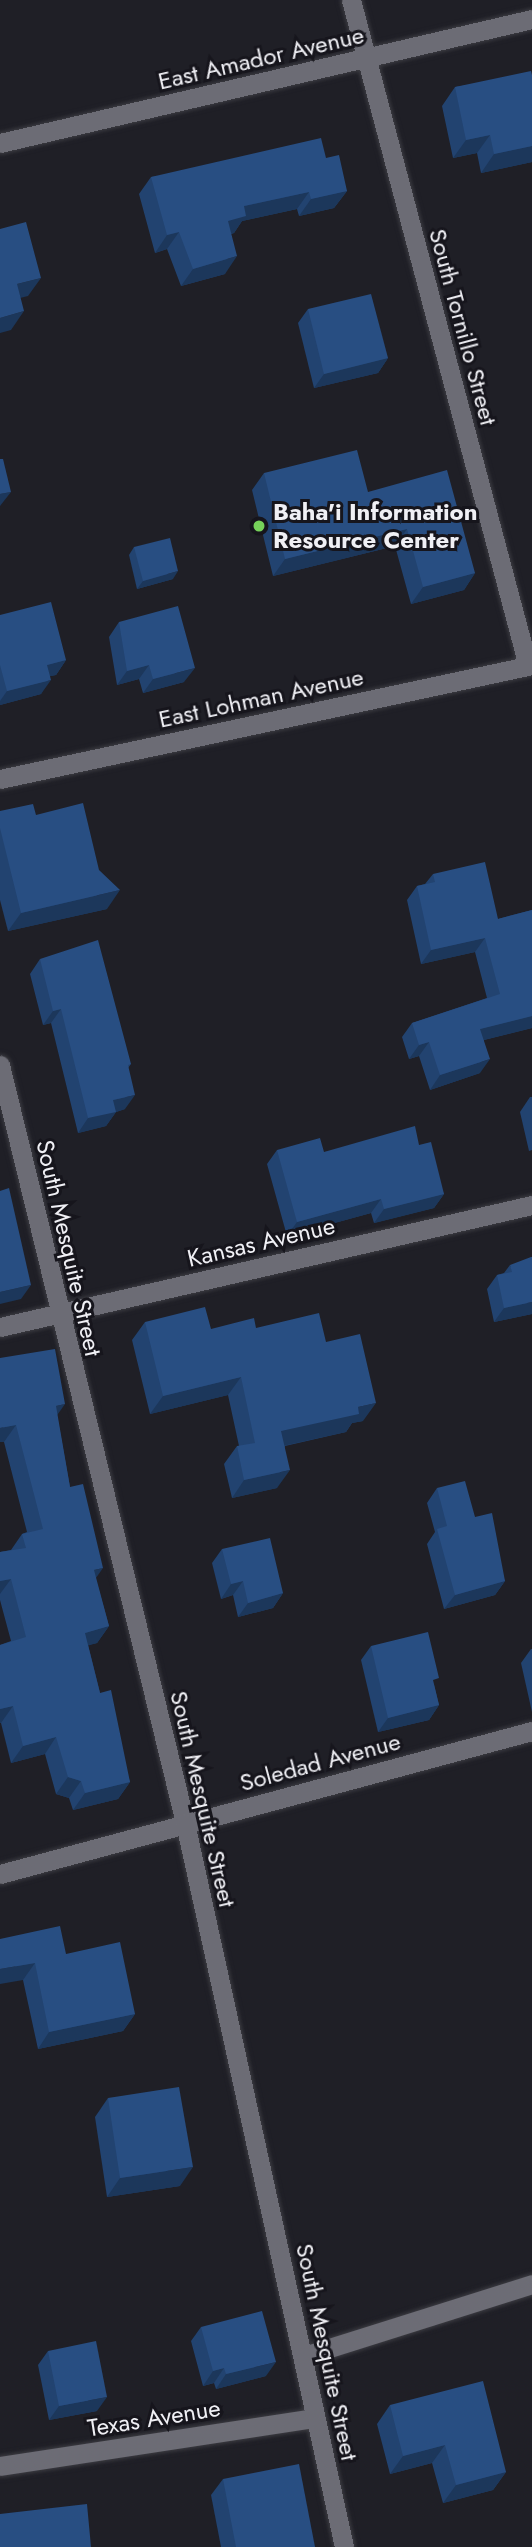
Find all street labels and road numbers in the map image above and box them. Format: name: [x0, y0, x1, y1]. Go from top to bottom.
street label: East Amador Avenue: [155, 20, 367, 96]
street label: South Tornillo Street: [423, 226, 503, 428]
street label: East Lohman Avenue: [156, 662, 366, 734]
street label: South Mesquite Street: [30, 1137, 108, 1359]
street label: Kansas Avenue: [184, 1211, 338, 1273]
street label: South Mesquite Street: [164, 1688, 242, 1910]
street label: Soledad Avenue: [237, 1727, 403, 1797]
street label: South Mesquite Street: [290, 2241, 364, 2463]
street label: Texas Avenue: [86, 2393, 222, 2443]

